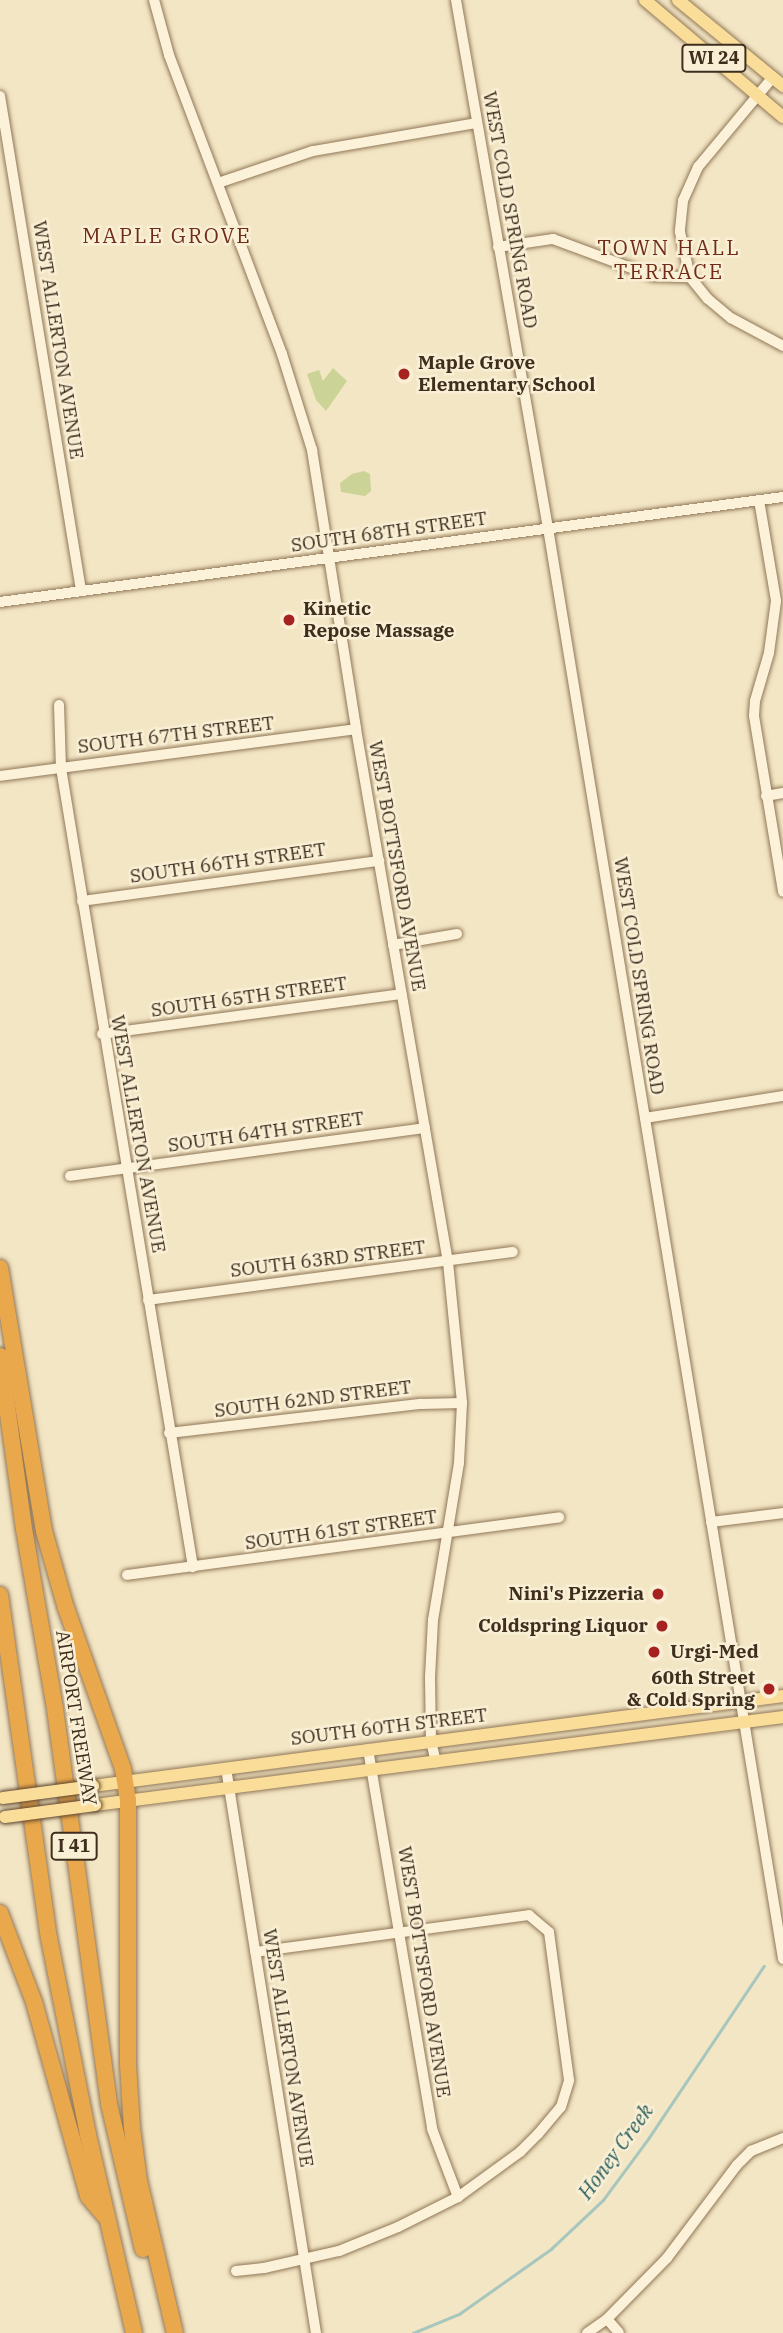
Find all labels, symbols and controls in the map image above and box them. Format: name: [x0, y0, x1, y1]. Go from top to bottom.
road number: WI 24: [681, 44, 747, 72]
street label: WEST COLD SPRING ROAD: [478, 90, 542, 330]
street label: WEST ALLERTON AVENUE: [28, 219, 88, 461]
district label: MAPLE GROVE: [84, 222, 250, 248]
district label: TOWN HALL TERRACE: [598, 234, 740, 284]
place label: Maple Grove Elementary School: [418, 352, 595, 396]
marker: Maple Grove Elementary School: [396, 366, 412, 382]
street label: SOUTH 68TH STREET: [289, 507, 489, 557]
place label: Kinetic Repose Massage: [303, 598, 454, 642]
marker: Kinetic Repose Massage: [281, 612, 297, 628]
street label: SOUTH 67TH STREET: [76, 712, 276, 758]
street label: WEST BOTTSFORD AVENUE: [364, 739, 430, 993]
street label: SOUTH 66TH STREET: [128, 838, 328, 888]
street label: WEST COLD SPRING ROAD: [609, 855, 669, 1097]
street label: SOUTH 65TH STREET: [149, 972, 349, 1022]
street label: WEST ALLERTON AVENUE: [106, 1013, 170, 1255]
street label: SOUTH 64TH STREET: [166, 1107, 366, 1157]
street label: SOUTH 63RD STREET: [229, 1236, 427, 1282]
street label: SOUTH 62ND STREET: [213, 1376, 413, 1422]
street label: SOUTH 61ST STREET: [243, 1505, 439, 1555]
place label: Nini's Pizzeria: [509, 1583, 644, 1605]
marker: Nini's Pizzeria: [650, 1586, 666, 1602]
place label: Coldspring Liquor: [478, 1615, 648, 1637]
marker: Coldspring Liquor: [654, 1618, 670, 1634]
street label: AIRPORT FREEWAY: [51, 1628, 101, 1808]
place label: Urgi-Med: [670, 1641, 759, 1663]
marker: Urgi-Med: [644, 1642, 664, 1662]
place label: 60th Street & Cold Spring: [627, 1667, 755, 1711]
marker: 60th Street & Cold Spring: [761, 1681, 777, 1697]
street label: SOUTH 60TH STREET: [289, 1704, 489, 1750]
road number: I 41: [50, 1832, 98, 1860]
street label: WEST BOTTSFORD AVENUE: [393, 1845, 455, 2099]
street label: WEST ALLERTON AVENUE: [258, 1927, 318, 2169]
water label: Honey Creek: [572, 2098, 658, 2204]

